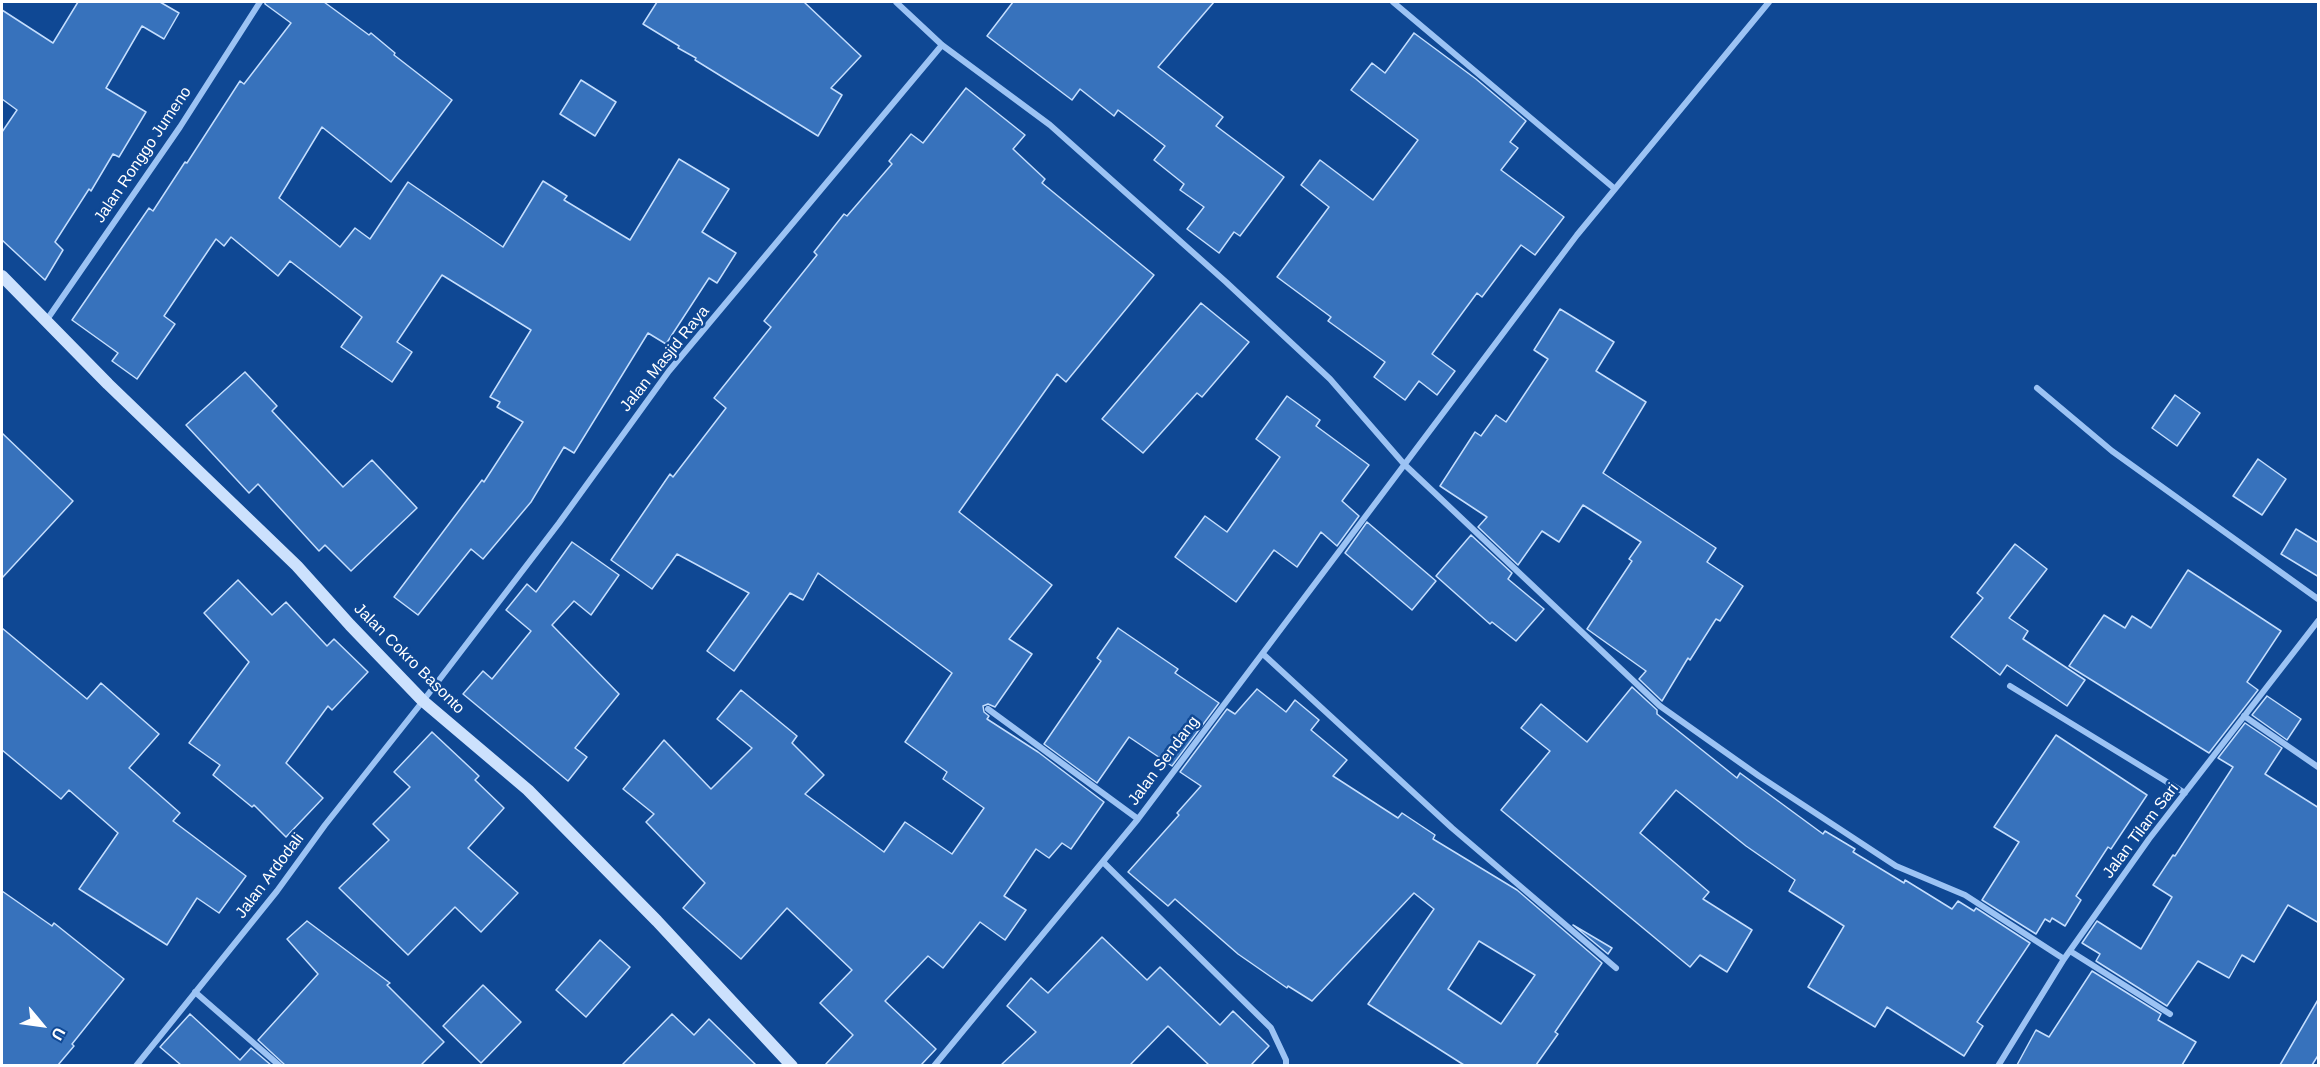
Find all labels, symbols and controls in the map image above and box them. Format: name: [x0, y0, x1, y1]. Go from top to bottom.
street label: Jalan Ronggo Jumeno: [90, 83, 196, 227]
street label: Jalan Masjid Raya: [616, 302, 714, 416]
street label: Jalan Cokro Basonto: [350, 600, 468, 718]
street label: Jalan Sendang: [1124, 713, 1204, 809]
street label: Jalan Tilam Sari: [2099, 780, 2183, 882]
street label: Jalan Ardodali: [232, 830, 308, 922]
north arrow: [12, 995, 72, 1055]
text: U: [48, 1025, 68, 1043]

